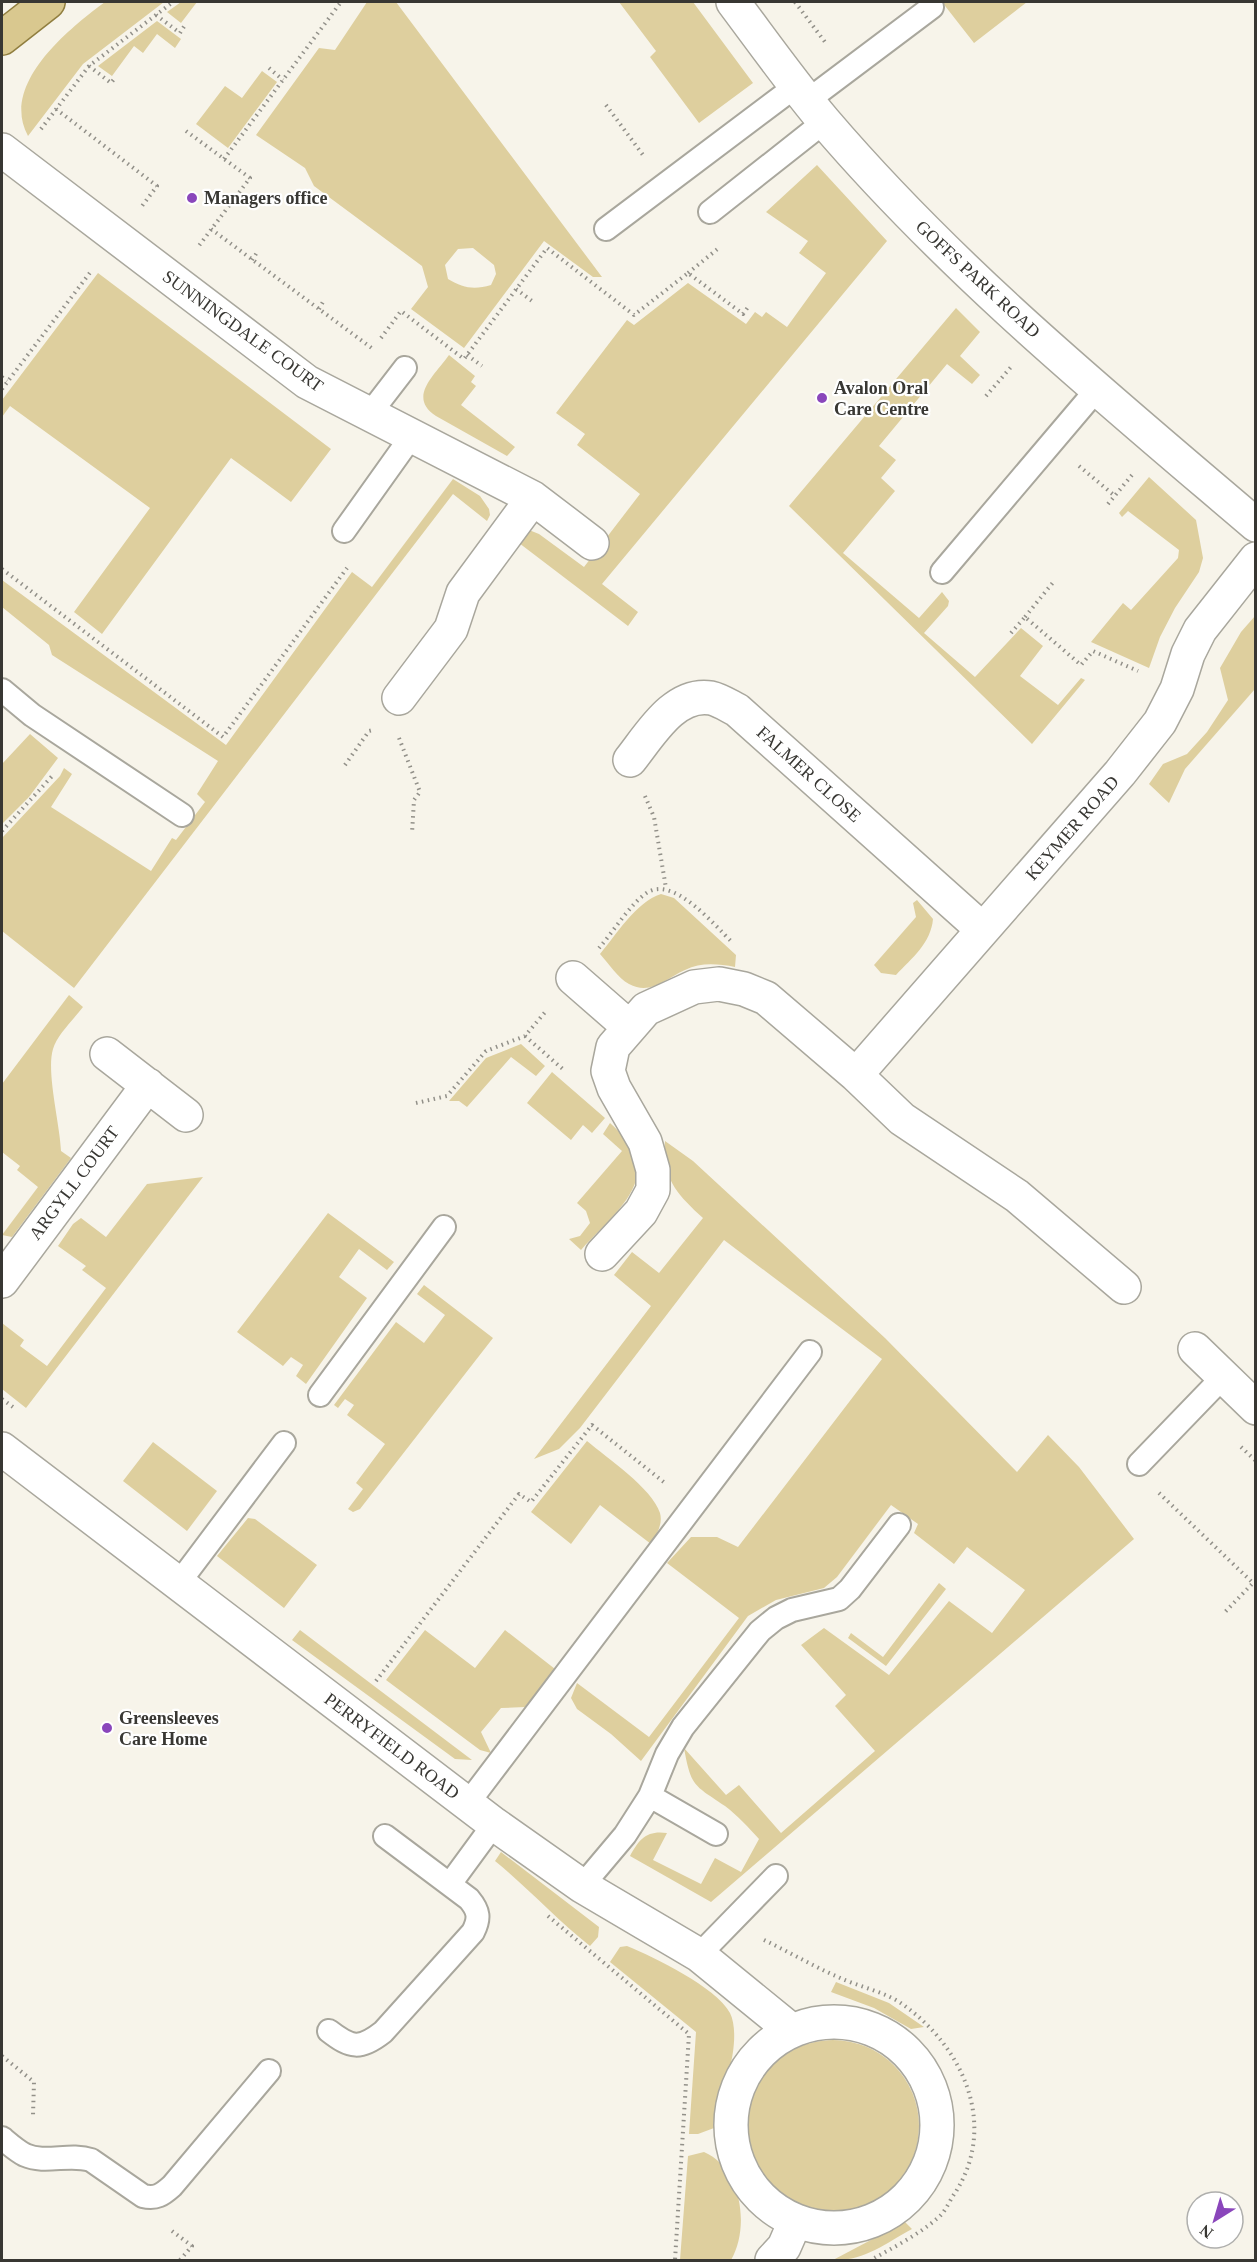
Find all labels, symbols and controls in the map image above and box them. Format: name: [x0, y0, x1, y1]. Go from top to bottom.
place label: Managers office: [204, 188, 327, 208]
marker: Managers office: [185, 191, 199, 205]
street label: GOFFS PARK ROAD: [912, 216, 1044, 342]
street label: SUNNINGDALE COURT: [159, 266, 327, 396]
place label: Avalon Oral Care Centre: [834, 378, 929, 419]
marker: Avalon Oral Care Centre: [815, 391, 829, 405]
street label: FALMER CLOSE: [753, 722, 865, 826]
street label: KEYMER ROAD: [1021, 772, 1123, 884]
street label: ARGYLL COURT: [25, 1122, 123, 1244]
street label: PERRYFIELD ROAD: [321, 1689, 463, 1803]
place label: Greensleeves Care Home: [119, 1708, 219, 1749]
marker: Greensleeves Care Home: [100, 1721, 114, 1735]
north arrow: [1185, 2190, 1245, 2250]
text: N: [1196, 2221, 1216, 2242]

